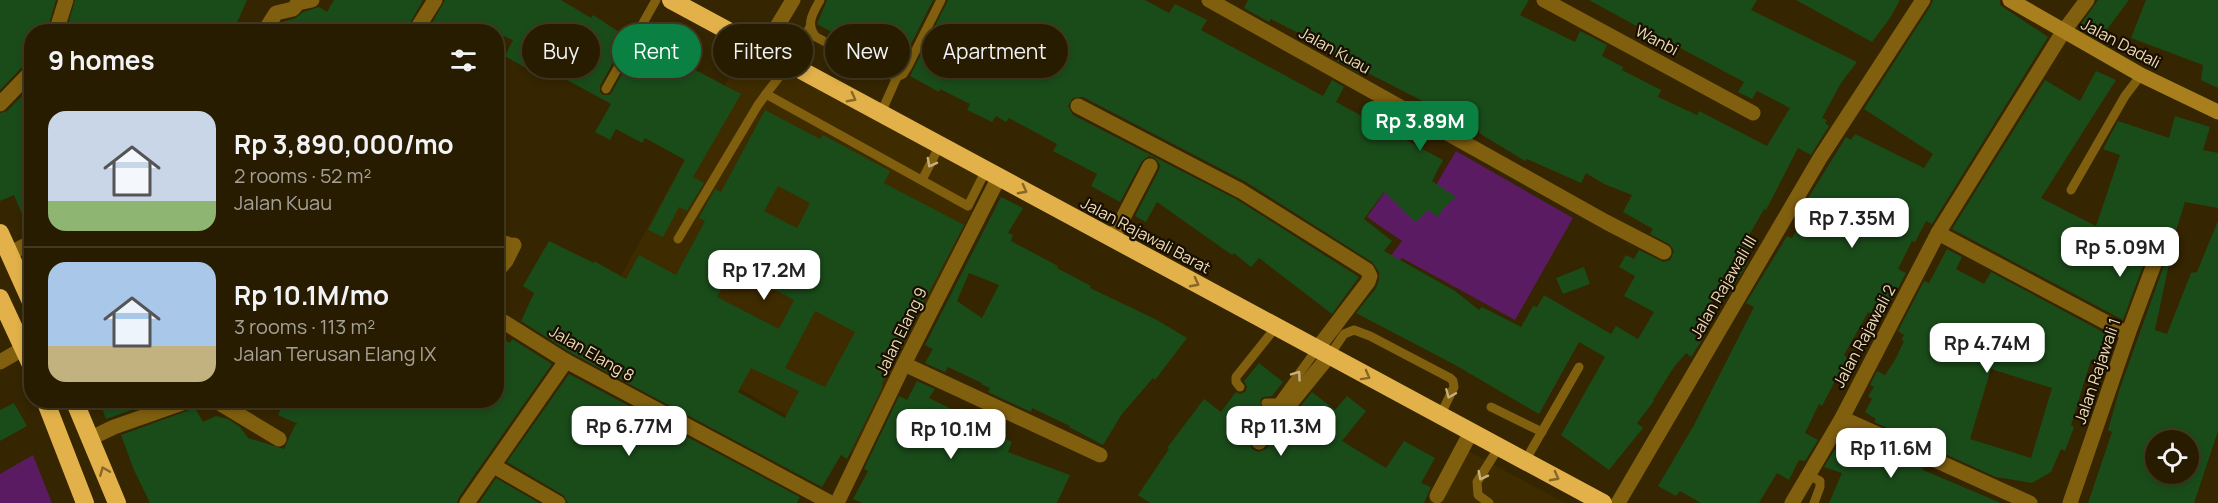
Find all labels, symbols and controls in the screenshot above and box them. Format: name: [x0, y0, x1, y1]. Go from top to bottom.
street label: Jalan Dadali: [2077, 13, 2165, 73]
street label: Wanbi: [1632, 20, 1682, 60]
street label: Jalan Kuau: [1295, 21, 1375, 79]
chip: Buy: [522, 24, 600, 78]
chip: Rent: [612, 24, 701, 78]
chip: Filters: [713, 24, 813, 78]
chip: New: [825, 24, 910, 78]
chip: Apartment: [922, 24, 1068, 78]
text: 9 homes: [48, 42, 155, 78]
icon: filters: [447, 44, 480, 77]
one-way arrow: [845, 91, 856, 102]
pin: Rp 3.89M: [1358, 101, 1482, 152]
text: Rp 3.89M: [1376, 107, 1465, 134]
text: Rp 3,890,000/mo: [234, 126, 454, 162]
icon: home: [96, 135, 168, 207]
one-way arrow: [927, 157, 938, 167]
text: 2 rooms · 52 m²: [234, 162, 371, 189]
one-way arrow: [1017, 183, 1027, 194]
text: Jalan Kuau: [234, 189, 332, 216]
street label: Jalan Rajawali Barat: [1077, 191, 1215, 279]
pin: Rp 7.35M: [1790, 198, 1914, 249]
text: Rp 7.35M: [1809, 204, 1895, 231]
pin: Rp 5.09M: [2058, 227, 2182, 278]
street label: Jalan Rajawali III: [1685, 231, 1761, 343]
text: Rp 5.09M: [2075, 233, 2165, 260]
pin: Rp 17.2M: [702, 250, 826, 301]
text: Rp 17.2M: [722, 256, 806, 283]
one-way arrow: [1189, 276, 1199, 287]
text: Rp 10.1M/mo: [234, 277, 389, 313]
street label: Jalan Rajawali 2: [1828, 281, 1900, 391]
street label: Jalan Elang 9: [870, 283, 932, 379]
icon: home: [96, 286, 168, 358]
text: 3 rooms · 113 m²: [234, 313, 375, 340]
street label: Jalan Rajawali 1: [2069, 315, 2125, 427]
street label: Jalan Elang 8: [545, 320, 639, 386]
pin: Rp 4.74M: [1925, 323, 2049, 374]
text: Rp 4.74M: [1944, 329, 2030, 356]
text: Jalan Terusan Elang IX: [234, 340, 436, 367]
one-way arrow: [1360, 369, 1371, 380]
one-way arrow: [1290, 371, 1301, 382]
one-way arrow: [1445, 388, 1457, 399]
pin: Rp 6.77M: [567, 406, 691, 457]
pin: Rp 11.3M: [1219, 406, 1343, 457]
pin: Rp 10.1M: [889, 409, 1013, 460]
text: Rp 6.77M: [586, 412, 672, 439]
text: Rp 11.3M: [1240, 412, 1322, 439]
text: Rp 10.1M: [911, 415, 991, 442]
pin: Rp 11.6M: [1829, 428, 1953, 479]
map controls: [2145, 430, 2199, 484]
button: locate: [2145, 430, 2199, 484]
text: Rp 11.6M: [1850, 434, 1932, 461]
one-way arrow: [99, 466, 111, 477]
one-way arrow: [1477, 470, 1489, 481]
one-way arrow: [1549, 470, 1559, 481]

